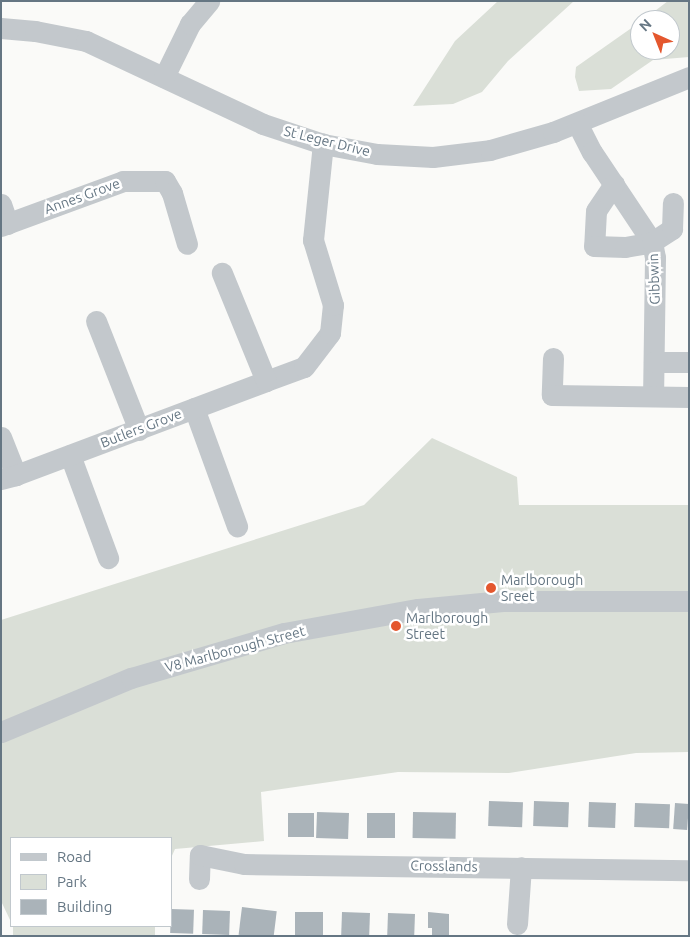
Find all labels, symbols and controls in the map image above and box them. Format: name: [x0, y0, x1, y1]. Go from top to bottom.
north arrow: [630, 10, 680, 60]
text: N: [636, 16, 655, 34]
street label: St Leger Drive: [282, 122, 372, 160]
street label: Annes Grove: [42, 175, 122, 217]
street label: Gibbwin: [645, 253, 663, 305]
street label: Butlers Grove: [98, 405, 184, 451]
place label: Marlborough Sreet: [501, 572, 583, 604]
marker: Marlborough Sreet: [485, 582, 497, 594]
place label: Marlborough Street: [406, 610, 488, 642]
marker: Marlborough Street: [390, 620, 402, 632]
street label: V8 Marlborough Street: [163, 622, 307, 676]
legend: [10, 837, 172, 927]
text: Road: [57, 848, 92, 865]
street label: Crosslands: [410, 857, 478, 875]
text: Park: [57, 873, 87, 890]
text: Building: [57, 898, 112, 915]

